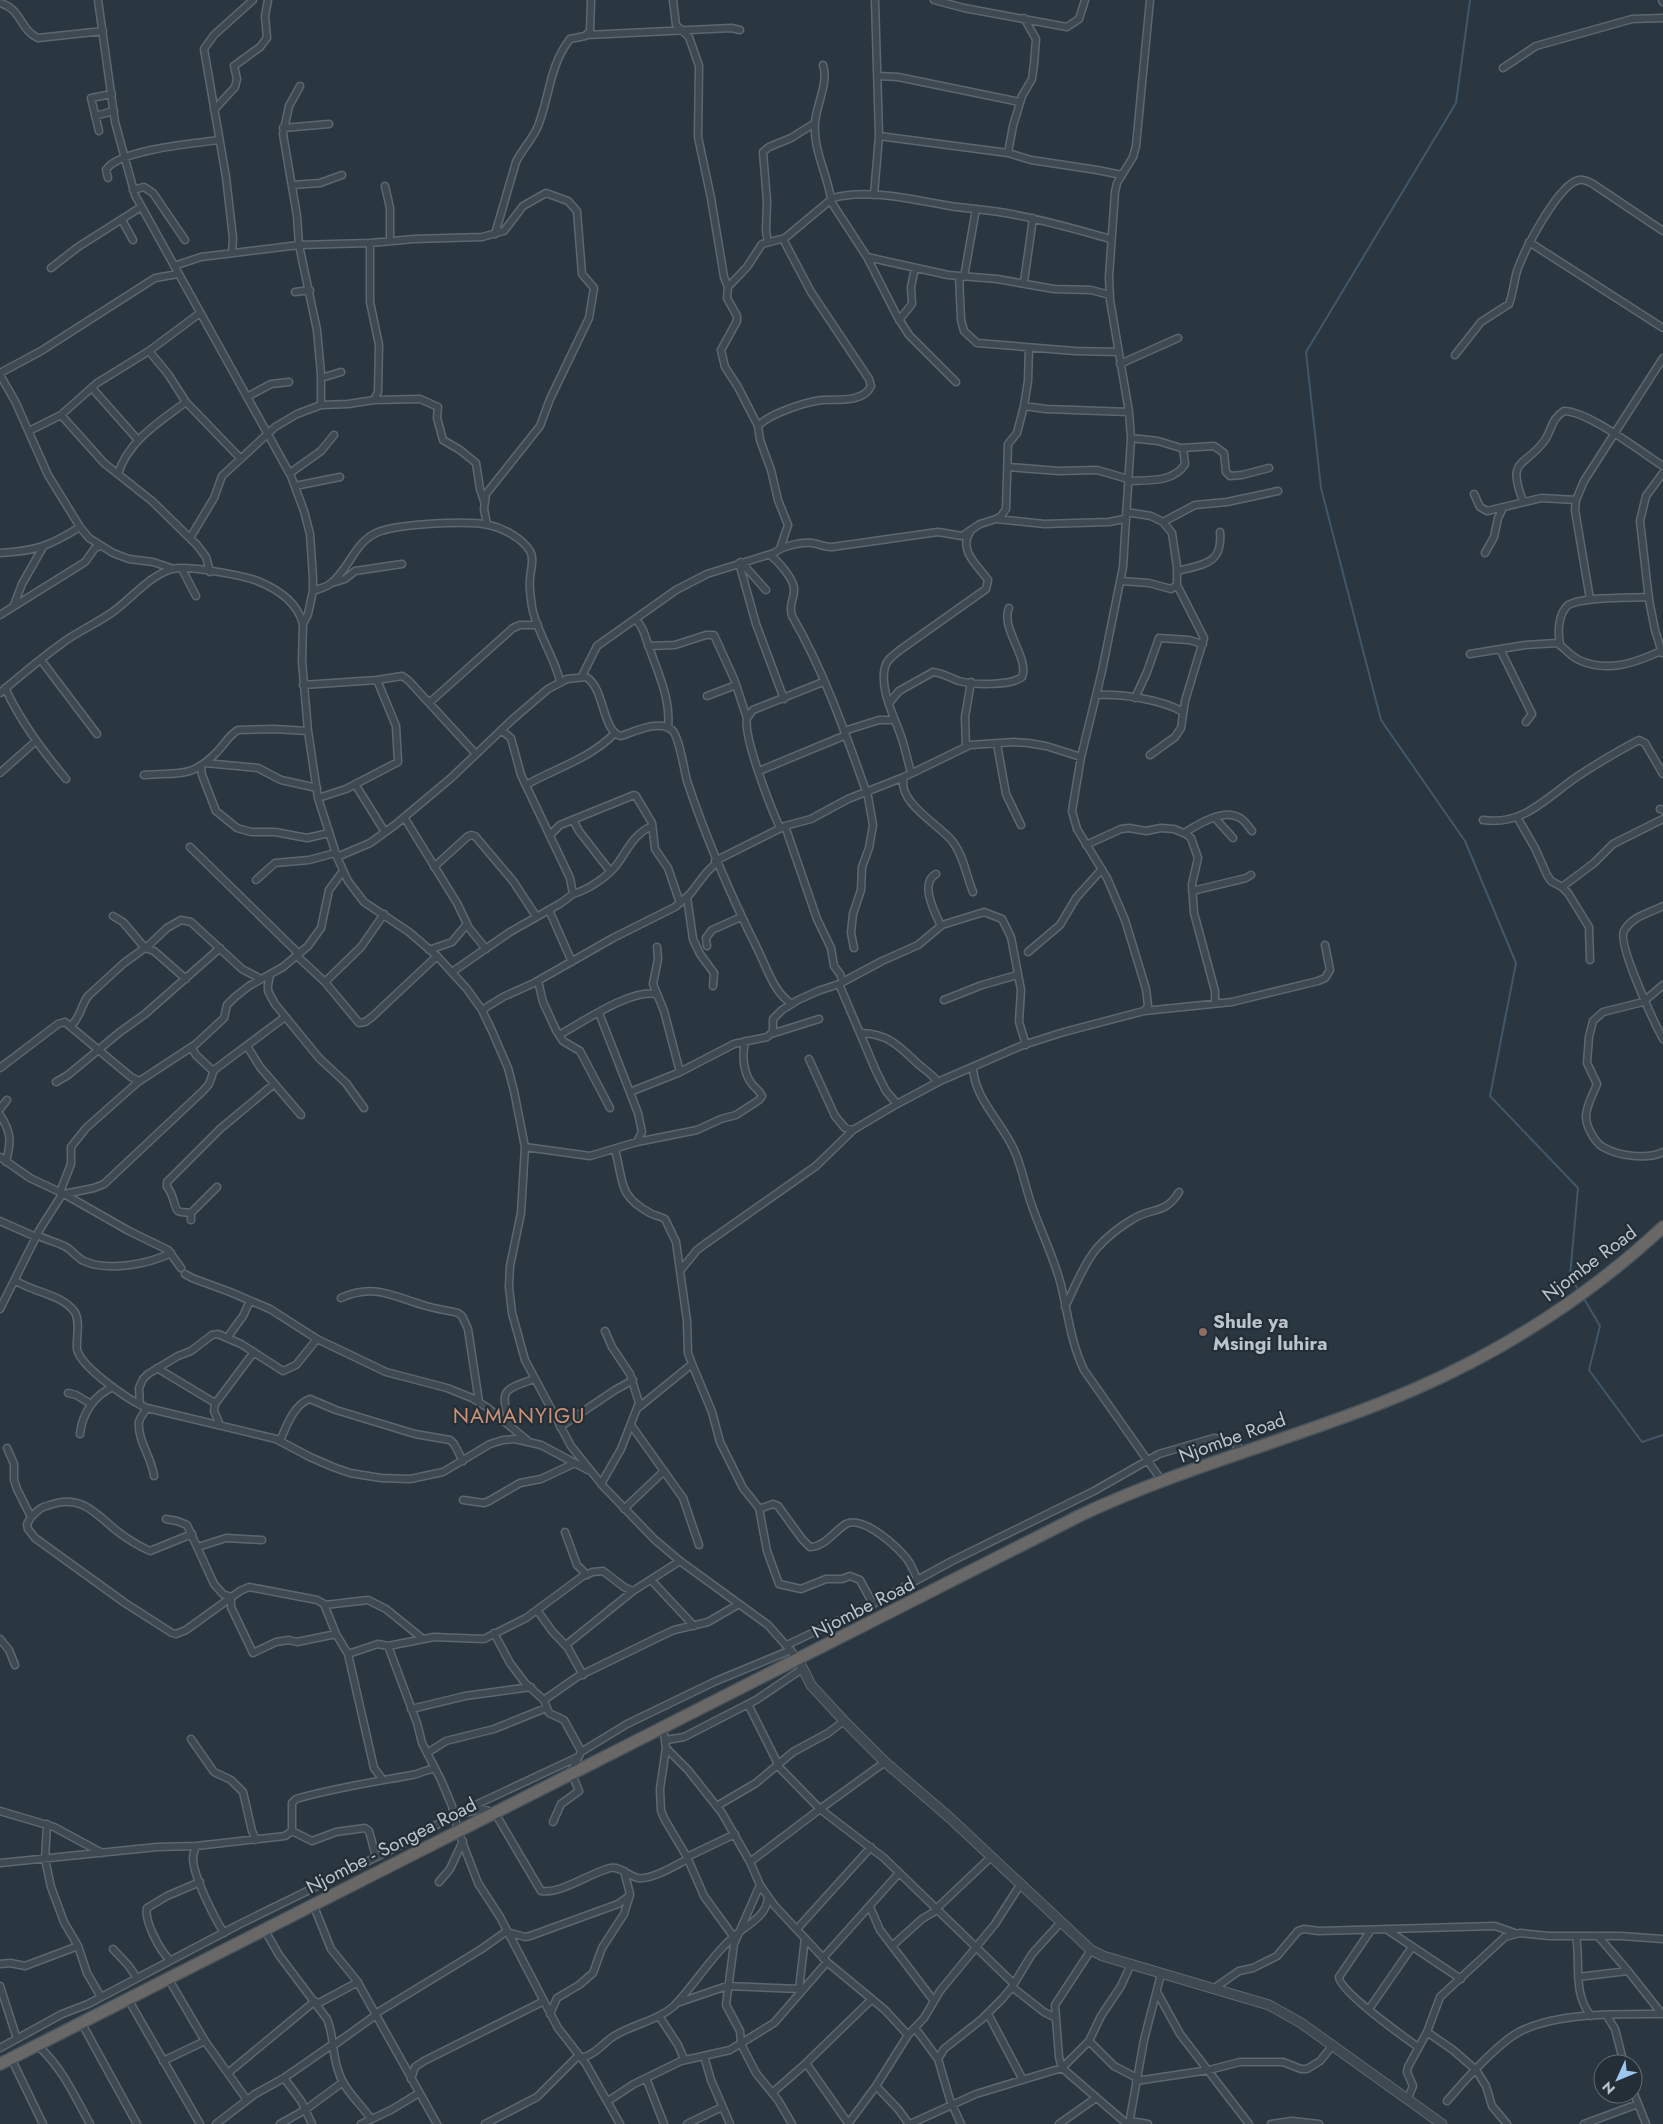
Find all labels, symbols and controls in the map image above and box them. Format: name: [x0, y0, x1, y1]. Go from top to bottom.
street label: Njombe Road: [1536, 1219, 1642, 1308]
place label: Shule ya Msingi luhira: [1213, 1308, 1327, 1357]
marker: Shule ya Msingi luhira: [1197, 1326, 1209, 1338]
district label: NAMANYIGU: [453, 1401, 585, 1431]
street label: Njombe Road: [1175, 1406, 1289, 1469]
street label: Njombe Road: [807, 1570, 919, 1645]
street label: Njombe - Songea Road: [301, 1791, 481, 1900]
north arrow: [1593, 2054, 1643, 2104]
text: N: [1598, 2077, 1620, 2099]

